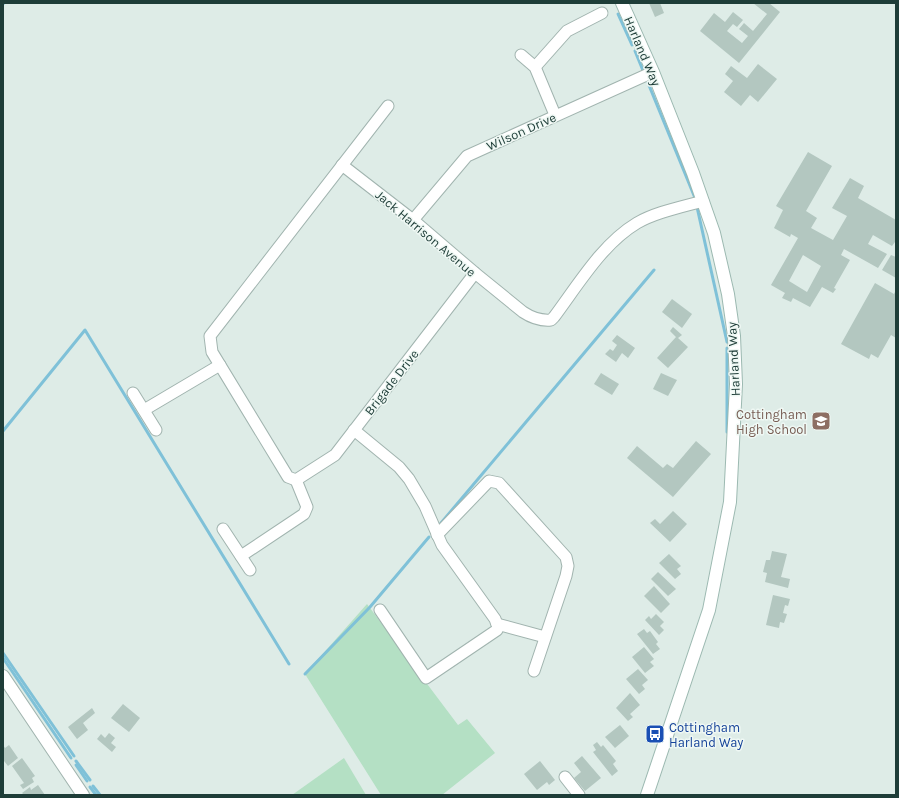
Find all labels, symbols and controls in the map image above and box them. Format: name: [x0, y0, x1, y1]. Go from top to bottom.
street label: Harland Way: [621, 14, 664, 88]
street label: Wilson Drive: [484, 109, 559, 153]
street label: Jack Harrison Avenue: [372, 187, 479, 280]
street label: Harland Way: [724, 321, 743, 397]
street label: Brigade Drive: [361, 346, 422, 418]
place label: Cottingham High School: [736, 407, 807, 437]
school or university icon: Cottingham High School: [810, 410, 832, 432]
place label: Cottingham Harland Way: [669, 720, 743, 750]
bus stop icon: Cottingham Harland Way: [644, 723, 666, 745]

